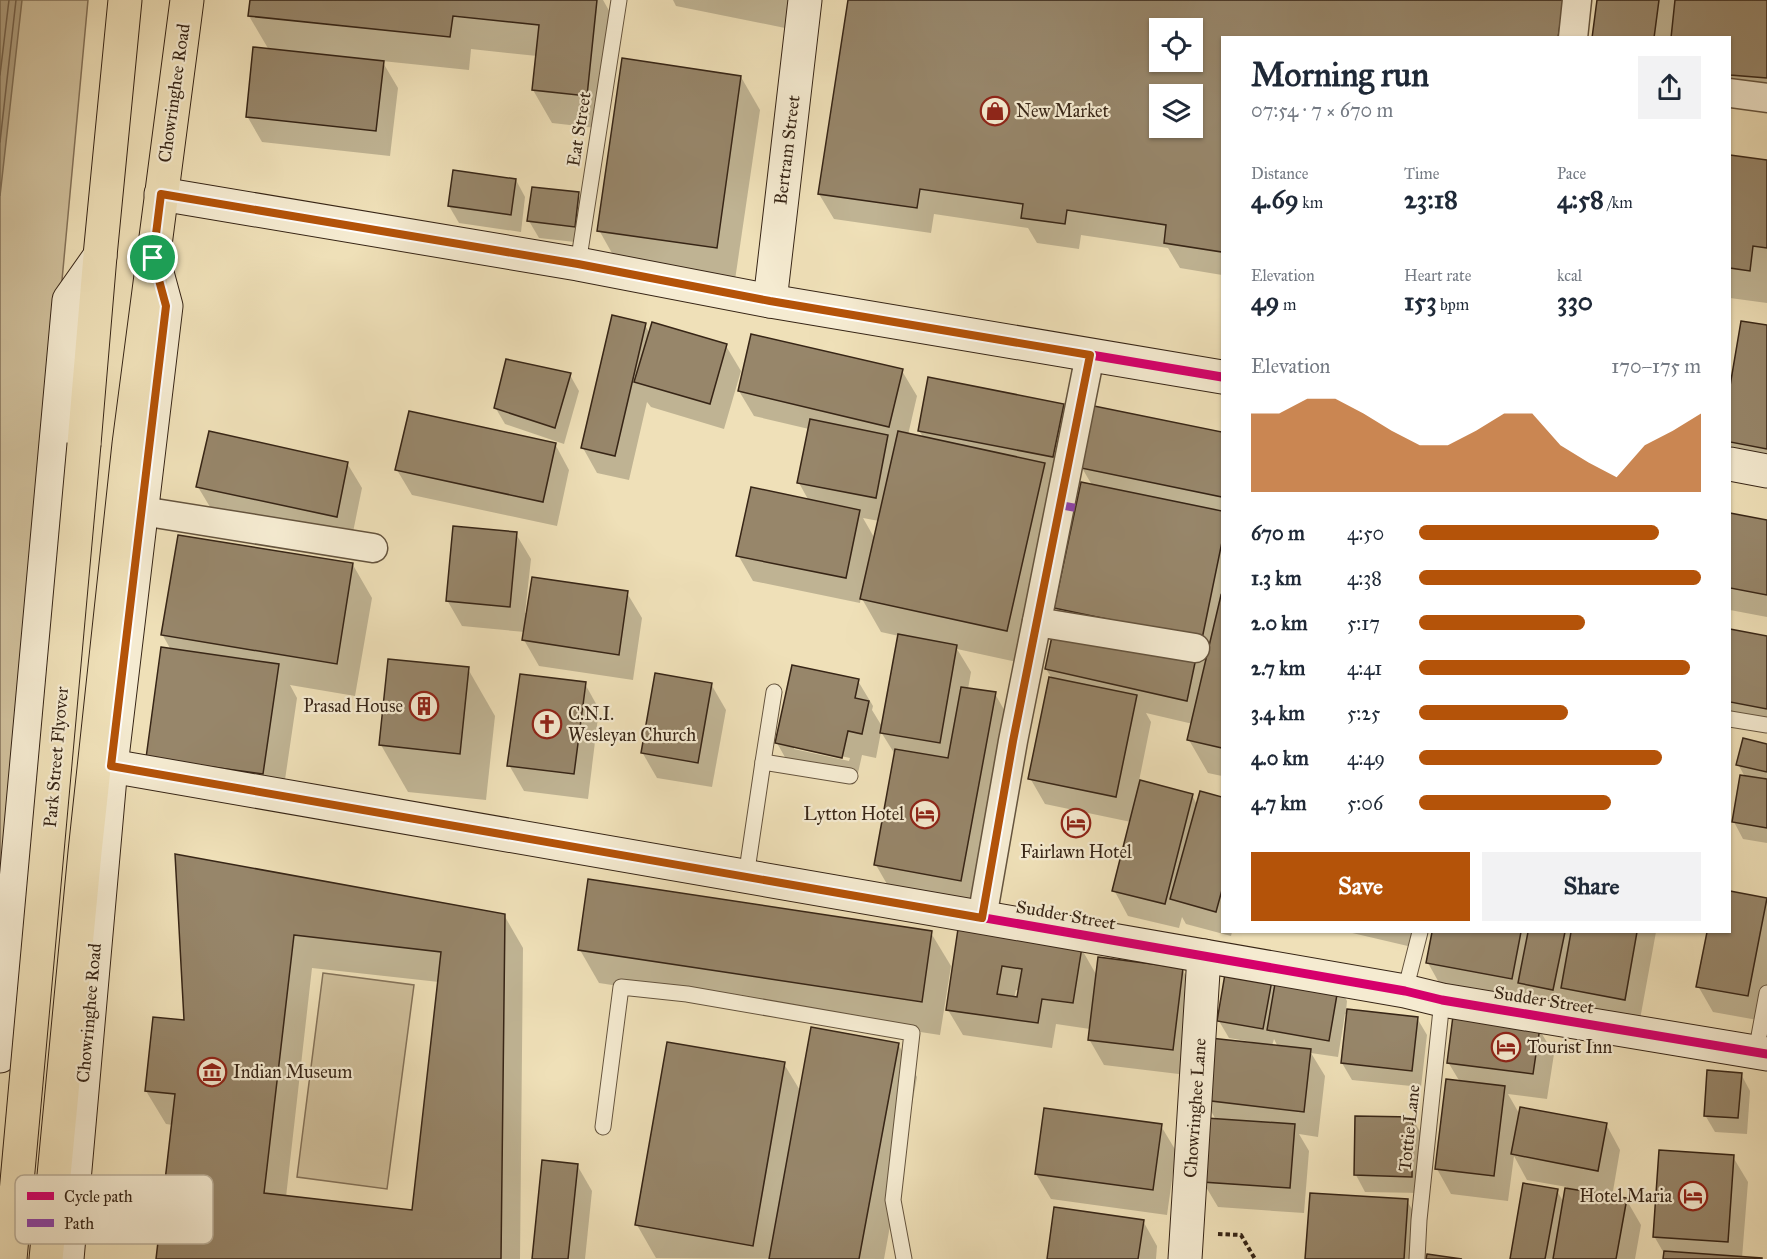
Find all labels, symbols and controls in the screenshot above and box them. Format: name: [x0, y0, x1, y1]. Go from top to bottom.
map controls: [1149, 18, 1203, 138]
button: locate: [1149, 18, 1203, 72]
street label: Chowringhee Road: [153, 22, 196, 164]
text: Morning run: [1251, 55, 1429, 95]
button: share: [1638, 56, 1701, 119]
button: layers: [1149, 84, 1203, 138]
street label: Eat Street: [562, 89, 596, 168]
street label: Bertram Street: [769, 93, 805, 206]
shop icon: New Market: [979, 95, 1011, 127]
text: 07:54 · 7 × 670 m: [1251, 98, 1393, 122]
place label: New Market: [1016, 100, 1110, 122]
text: Distance: [1251, 164, 1308, 183]
text: Time: [1404, 164, 1439, 183]
text: Pace: [1557, 164, 1586, 183]
text: 4.69: [1251, 183, 1299, 215]
text: 23:18: [1404, 183, 1458, 215]
text: 4:58: [1557, 183, 1604, 215]
text: km: [1299, 193, 1323, 212]
text: /km: [1604, 193, 1633, 212]
pin: [127, 232, 178, 283]
icon: arrive: [136, 241, 169, 274]
text: Elevation: [1251, 266, 1315, 285]
text: Heart rate: [1404, 266, 1471, 285]
text: kcal: [1557, 266, 1582, 285]
text: 49: [1251, 285, 1279, 317]
text: 153: [1404, 285, 1437, 317]
text: 330: [1557, 285, 1593, 317]
text: m: [1279, 295, 1296, 314]
text: bpm: [1437, 295, 1469, 314]
text: Elevation: [1251, 354, 1330, 378]
text: 170–175 m: [1611, 354, 1701, 378]
text: 670 m: [1251, 521, 1305, 545]
text: 4:50: [1347, 521, 1384, 545]
text: 1.3 km: [1251, 566, 1301, 590]
text: 4:38: [1347, 566, 1382, 590]
text: 2.0 km: [1251, 611, 1307, 635]
text: 5:17: [1347, 611, 1380, 635]
text: 2.7 km: [1251, 656, 1305, 680]
text: 4:41: [1347, 656, 1382, 680]
street label: Park Street Flyover: [39, 685, 73, 828]
building icon: Prasad House: [408, 690, 440, 722]
place label: Prasad House: [303, 695, 403, 717]
text: 3.4 km: [1251, 701, 1305, 725]
text: 5:25: [1347, 701, 1380, 725]
place label: C.N.I. Wesleyan Church: [568, 703, 696, 746]
church icon: C.N.I. Wesleyan Church: [531, 708, 563, 740]
text: 4.0 km: [1251, 746, 1309, 770]
text: 4:49: [1347, 746, 1385, 770]
text: 4.7 km: [1251, 791, 1307, 815]
text: 5:06: [1347, 791, 1383, 815]
hotel icon: Lytton Hotel: [909, 798, 941, 830]
place label: Lytton Hotel: [804, 803, 904, 825]
hotel icon: Fairlawn Hotel: [1060, 807, 1092, 839]
place label: Fairlawn Hotel: [1020, 841, 1132, 863]
button: Save: [1251, 852, 1470, 921]
button: Share: [1482, 852, 1701, 921]
street label: Sudder Street: [1014, 895, 1118, 935]
street label: Chowringhee Road: [72, 942, 107, 1084]
street label: Sudder Street: [1492, 981, 1596, 1019]
hotel icon: Tourist Inn: [1490, 1031, 1522, 1063]
place label: Tourist Inn: [1527, 1036, 1613, 1058]
street label: Chowringhee Lane: [1179, 1037, 1212, 1179]
museum icon: Indian Museum: [196, 1056, 228, 1088]
place label: Indian Museum: [233, 1061, 352, 1083]
street label: Tottie Lane: [1394, 1084, 1424, 1172]
legend: [15, 1175, 213, 1244]
hotel icon: Hotel Maria: [1677, 1180, 1709, 1212]
place label: Hotel Maria: [1579, 1185, 1672, 1207]
text: Cycle path: [64, 1187, 133, 1206]
text: Path: [64, 1214, 94, 1233]

